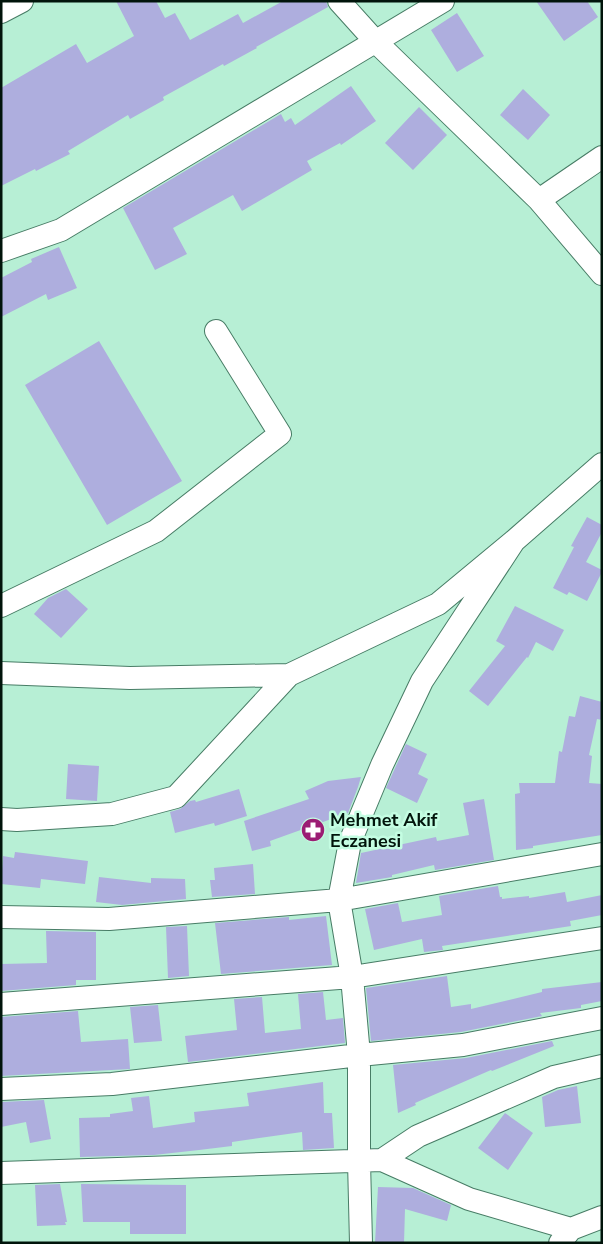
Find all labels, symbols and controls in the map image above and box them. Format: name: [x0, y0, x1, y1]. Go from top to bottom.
place label: Mehmet Akif Eczanesi: [330, 808, 438, 853]
pharmacy icon: Mehmet Akif Eczanesi: [300, 817, 326, 843]

